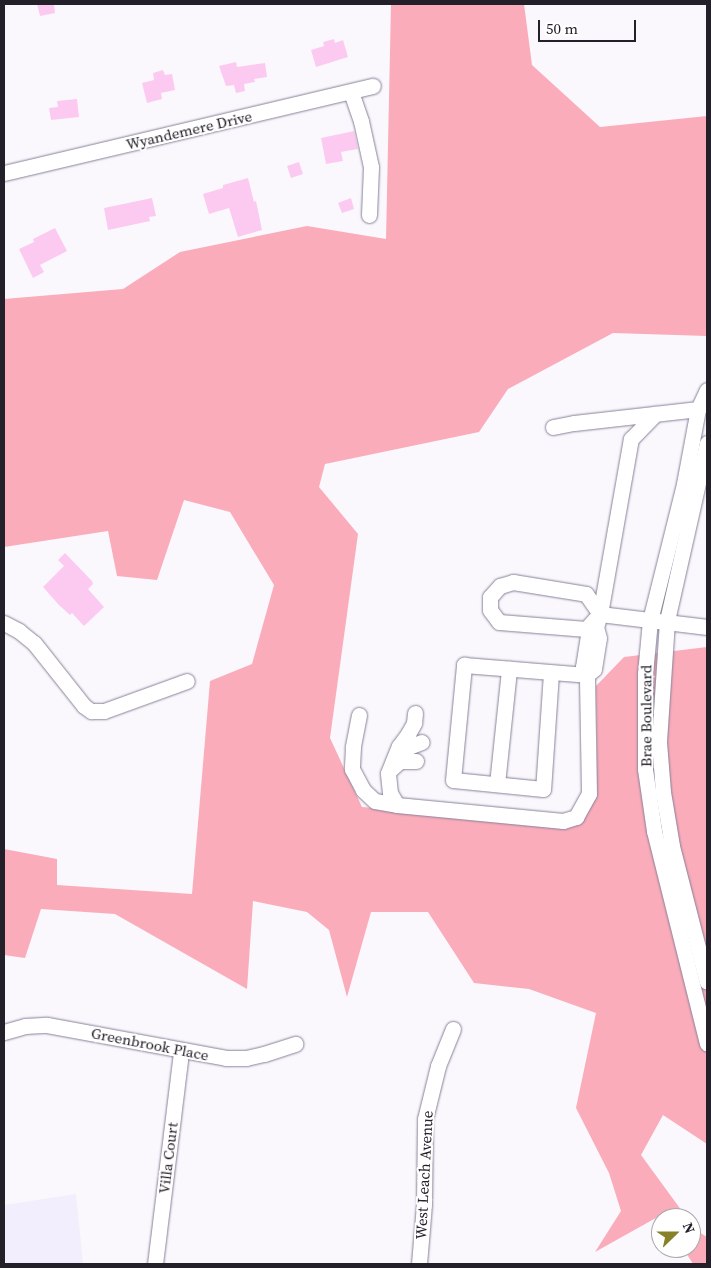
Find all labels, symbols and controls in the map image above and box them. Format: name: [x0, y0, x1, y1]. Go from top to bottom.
scale bar: [541, 10, 638, 42]
text: 50 m: [546, 18, 578, 39]
street label: Wyandemere Drive: [124, 107, 254, 153]
street label: Brae Boulevard: [637, 665, 655, 767]
street label: Greenbrook Place: [90, 1024, 210, 1064]
street label: West Leach Avenue: [412, 1110, 436, 1240]
street label: Villa Court: [155, 1121, 181, 1195]
north arrow: [651, 1208, 701, 1258]
text: N: [678, 1219, 700, 1236]

